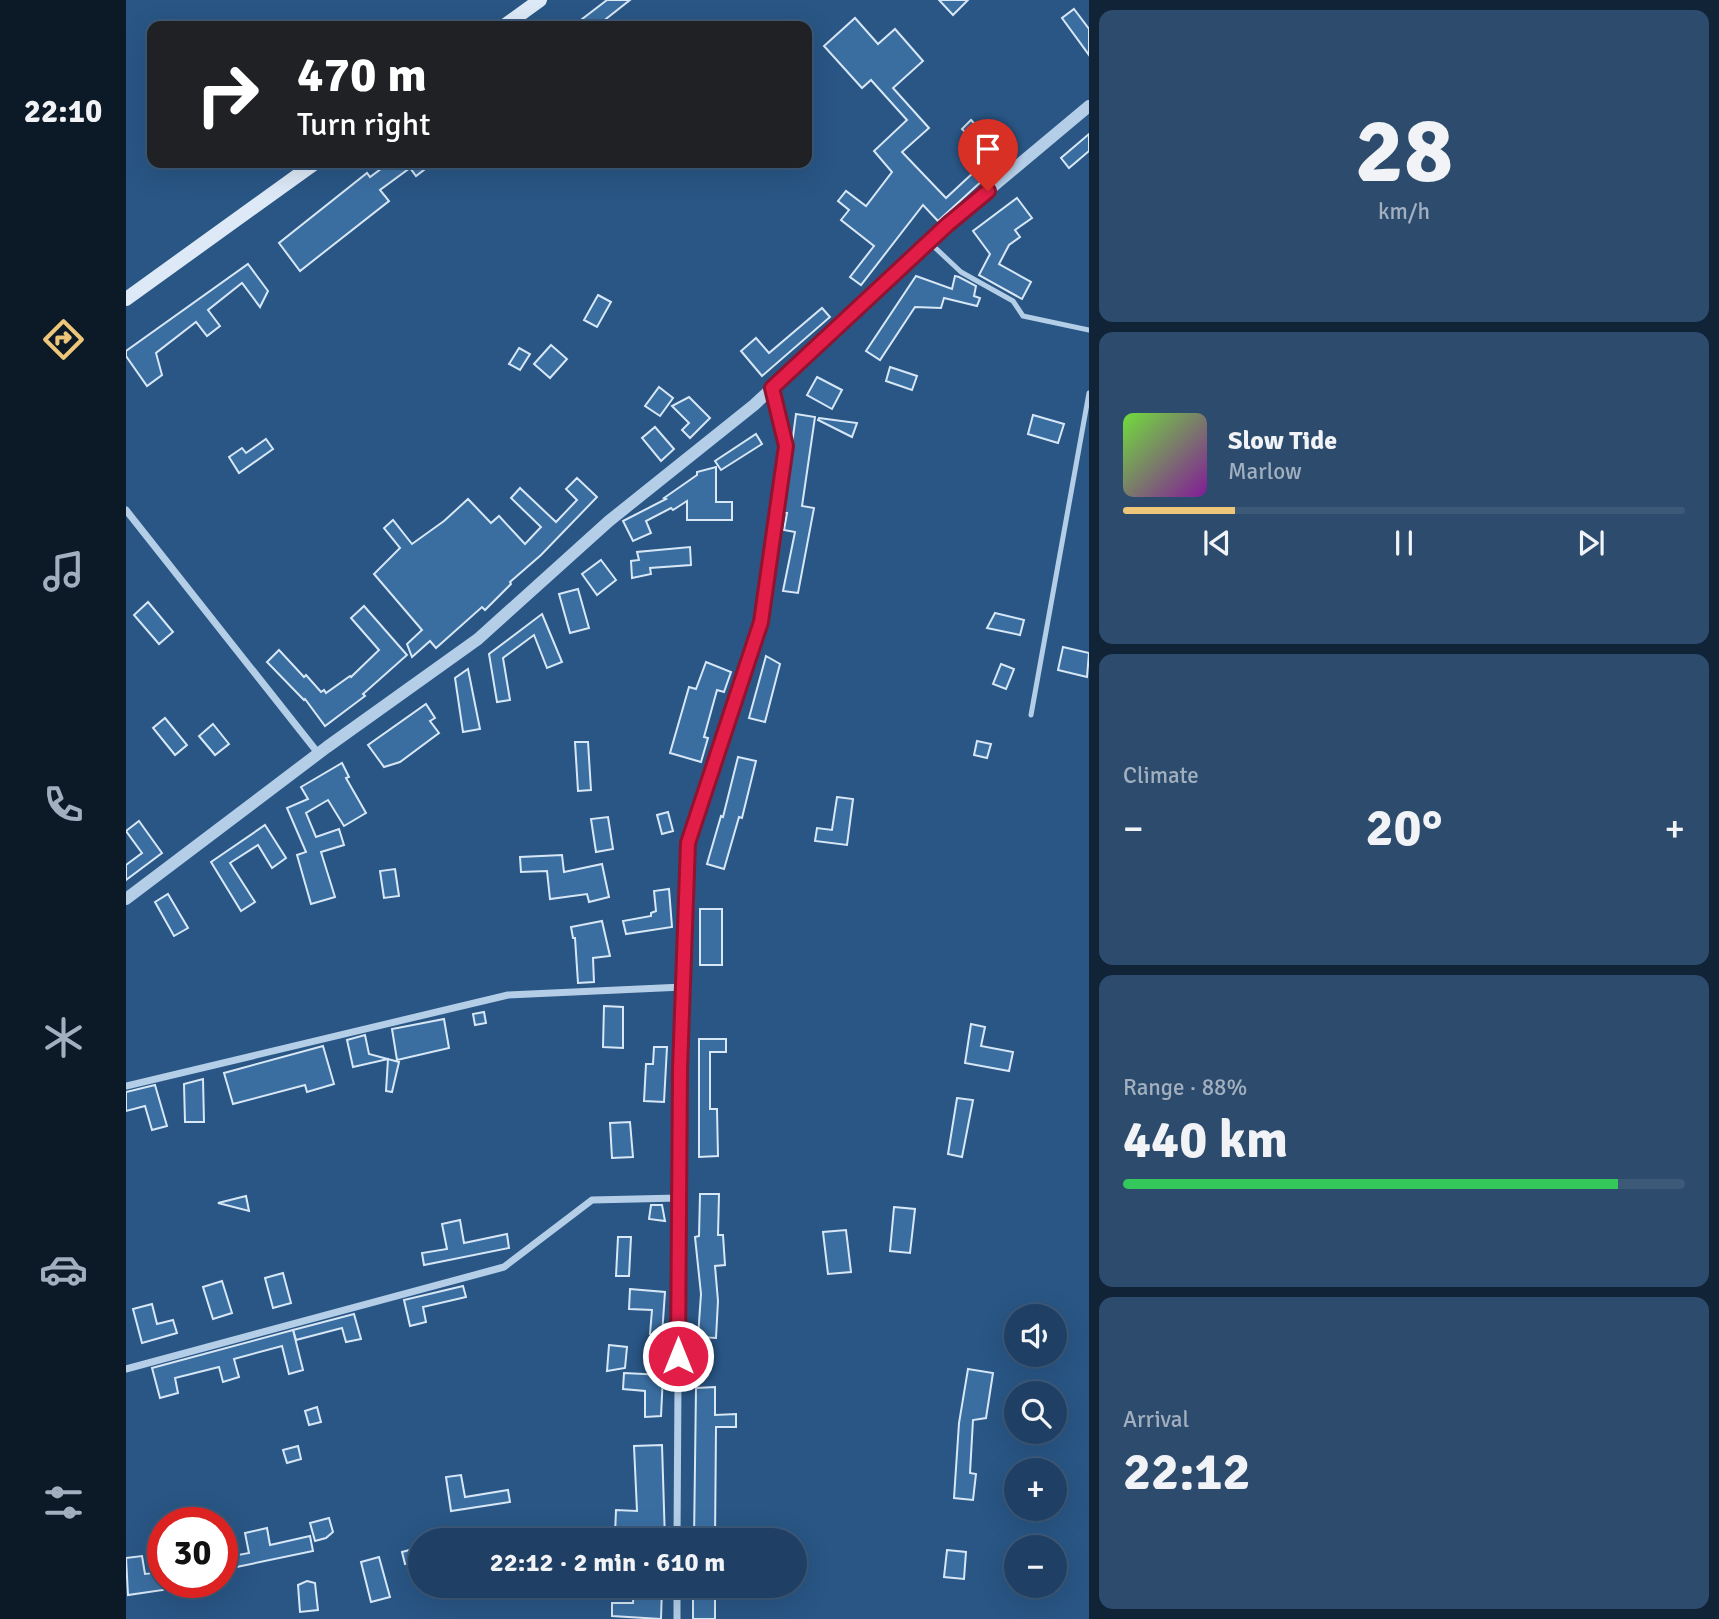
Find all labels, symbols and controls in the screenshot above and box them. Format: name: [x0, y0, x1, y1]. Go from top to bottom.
text: 470 m: [297, 45, 427, 105]
icon: right: [182, 49, 273, 140]
text: 22:10: [24, 92, 102, 131]
text: 28: [1355, 95, 1453, 208]
text: Turn right: [297, 105, 430, 144]
pin: [958, 119, 1018, 191]
icon: arrive: [969, 130, 1007, 168]
text: km/h: [1378, 197, 1430, 226]
icon: directions: [39, 315, 88, 364]
text: Slow Tide: [1228, 425, 1337, 457]
text: Marlow: [1228, 457, 1302, 486]
icon: previous: [1198, 524, 1236, 562]
icon: pause: [1385, 524, 1423, 562]
icon: next: [1572, 524, 1610, 562]
icon: music: [39, 547, 88, 596]
text: Climate: [1123, 761, 1199, 790]
icon: phone: [39, 780, 88, 829]
text: 20°: [1366, 796, 1442, 860]
text: −: [1123, 805, 1144, 852]
text: +: [1664, 805, 1685, 852]
icon: climate: [39, 1013, 88, 1062]
text: Range · 88%: [1123, 1073, 1247, 1102]
text: 440 km: [1123, 1108, 1288, 1172]
icon: car: [39, 1245, 88, 1294]
map controls: [1004, 1304, 1067, 1598]
button: sound: [1004, 1304, 1067, 1367]
position arrow: [641, 1319, 715, 1393]
button: search: [1004, 1381, 1067, 1444]
text: Arrival: [1123, 1405, 1189, 1434]
text: 22:12: [1123, 1440, 1251, 1504]
button: +: [1004, 1458, 1067, 1521]
icon: filters: [39, 1478, 88, 1527]
speed limit sign: 30: [147, 1507, 238, 1598]
button: −: [1004, 1535, 1067, 1598]
text: 22:12 · 2 min · 610 m: [490, 1547, 725, 1579]

